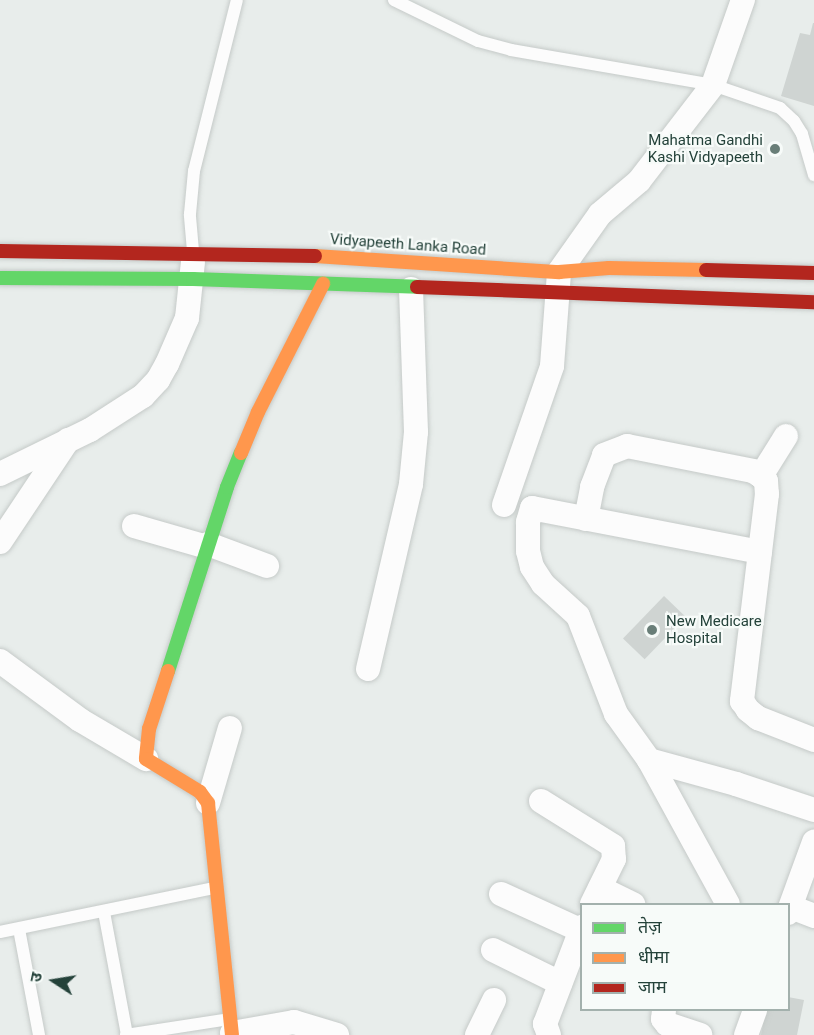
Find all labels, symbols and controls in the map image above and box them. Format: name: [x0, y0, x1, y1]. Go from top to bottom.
place label: Mahatma Gandhi Kashi Vidyapeeth: [648, 131, 763, 166]
marker: Mahatma Gandhi Kashi Vidyapeeth: [768, 142, 782, 156]
street label: Vidyapeeth Lanka Road: [329, 231, 487, 259]
place label: New Medicare Hospital: [666, 612, 762, 647]
marker: New Medicare Hospital: [643, 621, 661, 639]
legend: [580, 903, 790, 1011]
text: तेज़: [638, 916, 662, 937]
text: धीमा: [638, 946, 669, 967]
north arrow: [24, 951, 84, 1011]
text: उ: [26, 971, 46, 984]
text: जाम: [638, 976, 667, 997]

